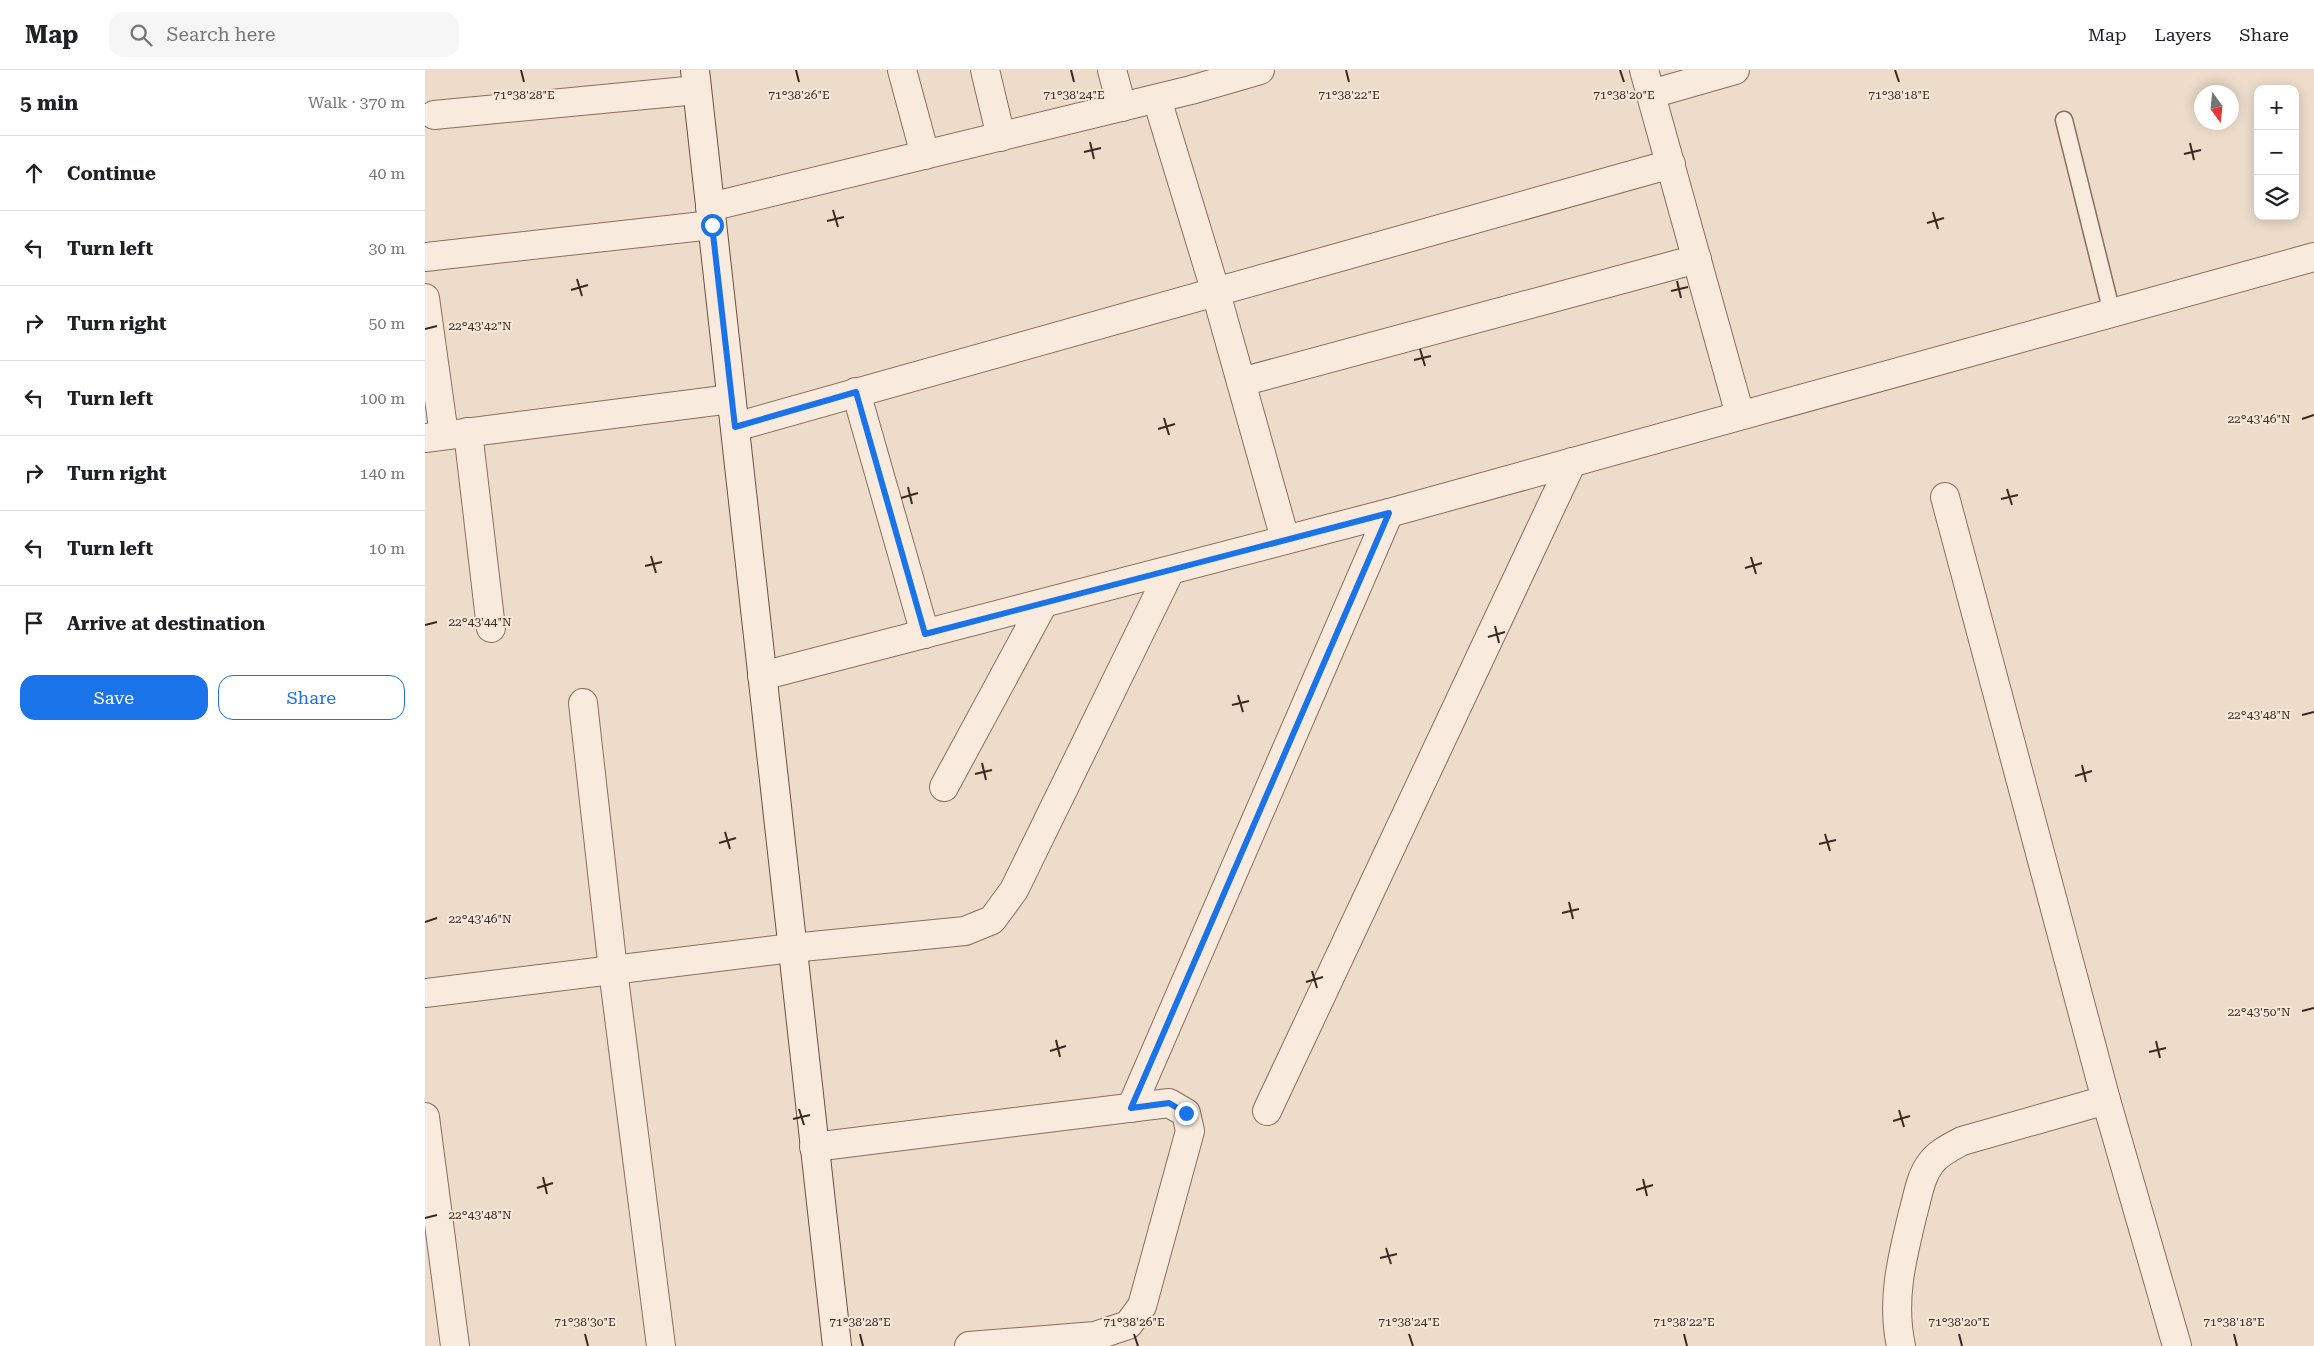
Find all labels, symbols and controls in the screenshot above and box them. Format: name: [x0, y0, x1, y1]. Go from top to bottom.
search box: [109, 12, 459, 57]
text: Map: [25, 21, 79, 49]
icon: search: [127, 21, 155, 49]
text: Search here: [167, 23, 275, 46]
text: Map: [2088, 24, 2127, 45]
text: Layers: [2155, 24, 2211, 45]
text: Share: [2239, 24, 2289, 45]
north arrow: [2194, 85, 2239, 130]
map controls: [2254, 85, 2299, 220]
button: +: [2254, 85, 2299, 130]
text: 71°38'28"E: [493, 88, 555, 102]
text: 71°38'26"E: [768, 88, 830, 102]
text: 71°38'24"E: [1043, 88, 1105, 102]
text: 71°38'22"E: [1318, 88, 1380, 102]
text: 71°38'20"E: [1593, 88, 1655, 102]
text: 71°38'18"E: [1868, 88, 1930, 102]
text: 5 min: [20, 91, 78, 115]
text: Walk · 370 m: [308, 93, 405, 112]
button: −: [2254, 130, 2299, 175]
icon: ahead: [20, 159, 48, 187]
text: Continue: [67, 162, 156, 185]
text: 40 m: [368, 164, 405, 183]
button: layers: [2254, 175, 2299, 220]
route start: [701, 214, 724, 237]
icon: left: [20, 234, 48, 262]
text: Turn left: [67, 237, 153, 260]
text: 30 m: [368, 239, 405, 258]
icon: right: [20, 309, 48, 337]
text: Turn right: [67, 312, 167, 335]
text: 50 m: [368, 314, 405, 333]
text: 22°43'42"N: [448, 319, 512, 333]
icon: left: [20, 384, 48, 412]
text: Turn left: [67, 387, 153, 410]
text: 100 m: [359, 389, 405, 408]
text: 22°43'46"N: [2227, 412, 2291, 426]
icon: right: [20, 459, 48, 487]
text: Turn right: [67, 462, 167, 485]
text: 140 m: [359, 464, 405, 483]
icon: left: [20, 534, 48, 562]
text: Turn left: [67, 537, 153, 560]
text: 10 m: [368, 539, 405, 558]
icon: arrive: [20, 609, 48, 637]
text: Arrive at destination: [67, 612, 265, 635]
text: 22°43'44"N: [448, 615, 512, 629]
button: Save: [20, 675, 208, 720]
button: Share: [218, 675, 405, 720]
text: 22°43'48"N: [2227, 708, 2291, 722]
text: 22°43'46"N: [448, 912, 512, 926]
text: 22°43'50"N: [2227, 1005, 2291, 1019]
route end: [1175, 1102, 1198, 1125]
text: 22°43'48"N: [448, 1208, 512, 1222]
text: 71°38'30"E: [554, 1315, 616, 1329]
text: 71°38'28"E: [829, 1315, 891, 1329]
text: 71°38'26"E: [1103, 1315, 1165, 1329]
text: 71°38'24"E: [1378, 1315, 1440, 1329]
text: 71°38'22"E: [1653, 1315, 1715, 1329]
text: 71°38'20"E: [1928, 1315, 1990, 1329]
text: 71°38'18"E: [2203, 1315, 2265, 1329]

